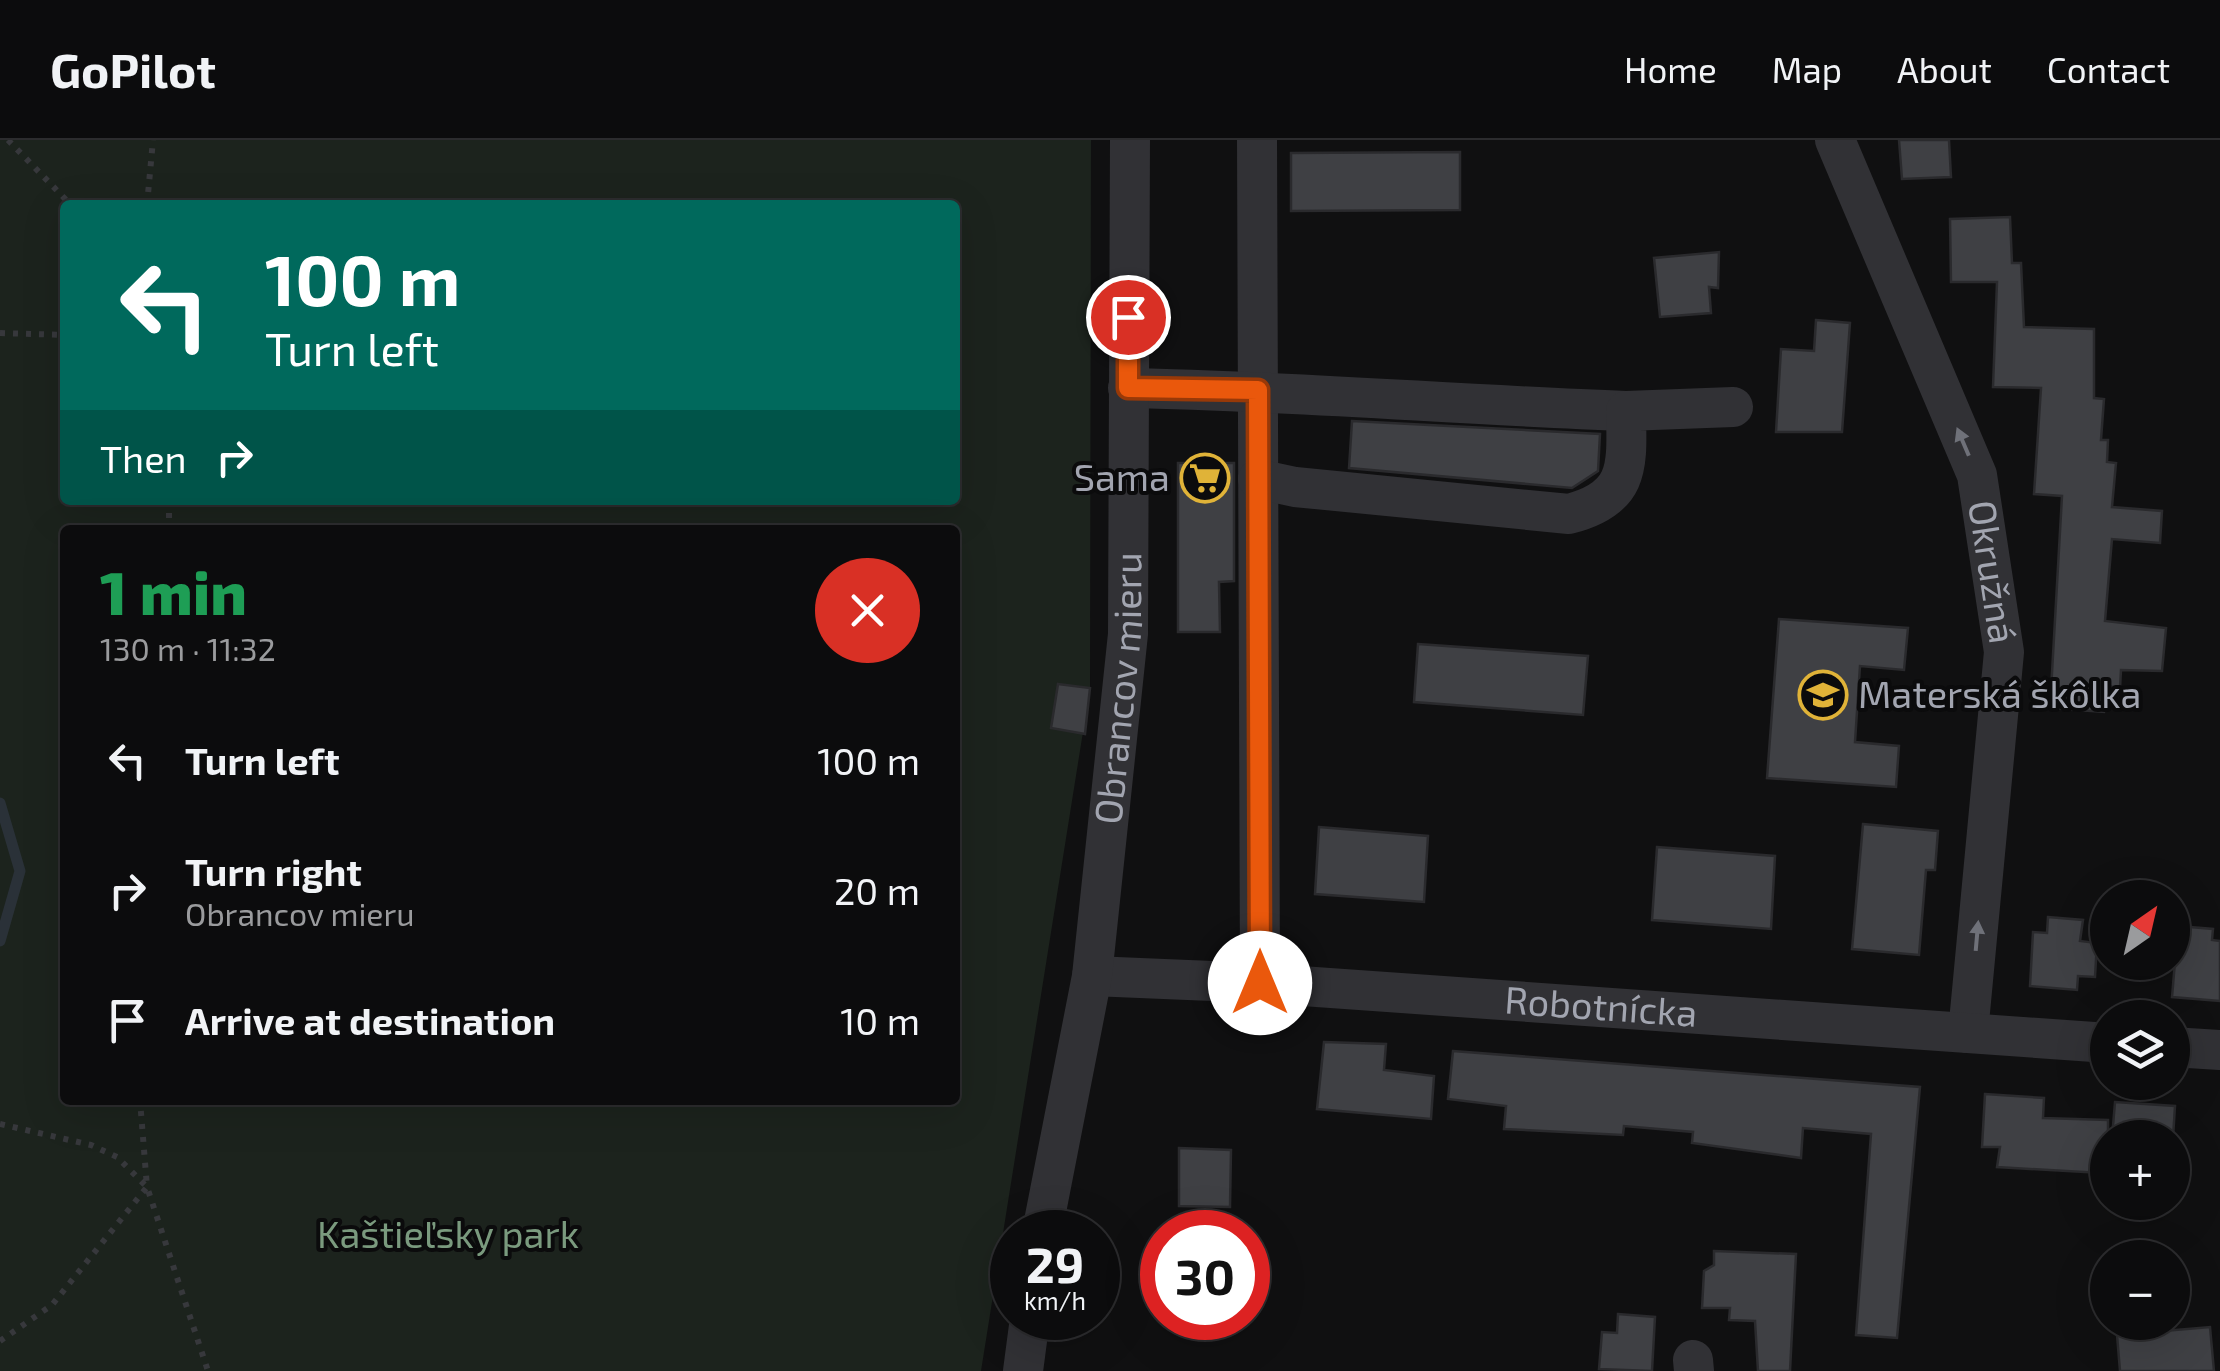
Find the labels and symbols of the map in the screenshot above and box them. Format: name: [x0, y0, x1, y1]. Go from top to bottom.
pin: [1086, 275, 1171, 360]
one-way arrow: [1955, 427, 1971, 457]
supermarket icon: Sama: [1179, 452, 1231, 504]
place label: Sama: [1074, 453, 1170, 499]
street label: Okružná: [1960, 497, 2027, 646]
street label: Obrancov mieru: [1083, 552, 1150, 826]
school or university icon: Materská škôlka: [1797, 669, 1849, 721]
place label: Materská škôlka: [1858, 670, 2141, 716]
north arrow: [2090, 880, 2190, 980]
one-way arrow: [1969, 920, 1985, 951]
position arrow: [1208, 931, 1312, 1035]
street label: Robotnícka: [1503, 975, 1699, 1035]
park label: Kaštieľsky park: [317, 1210, 579, 1256]
speed limit sign: 30: [1140, 1210, 1270, 1340]

